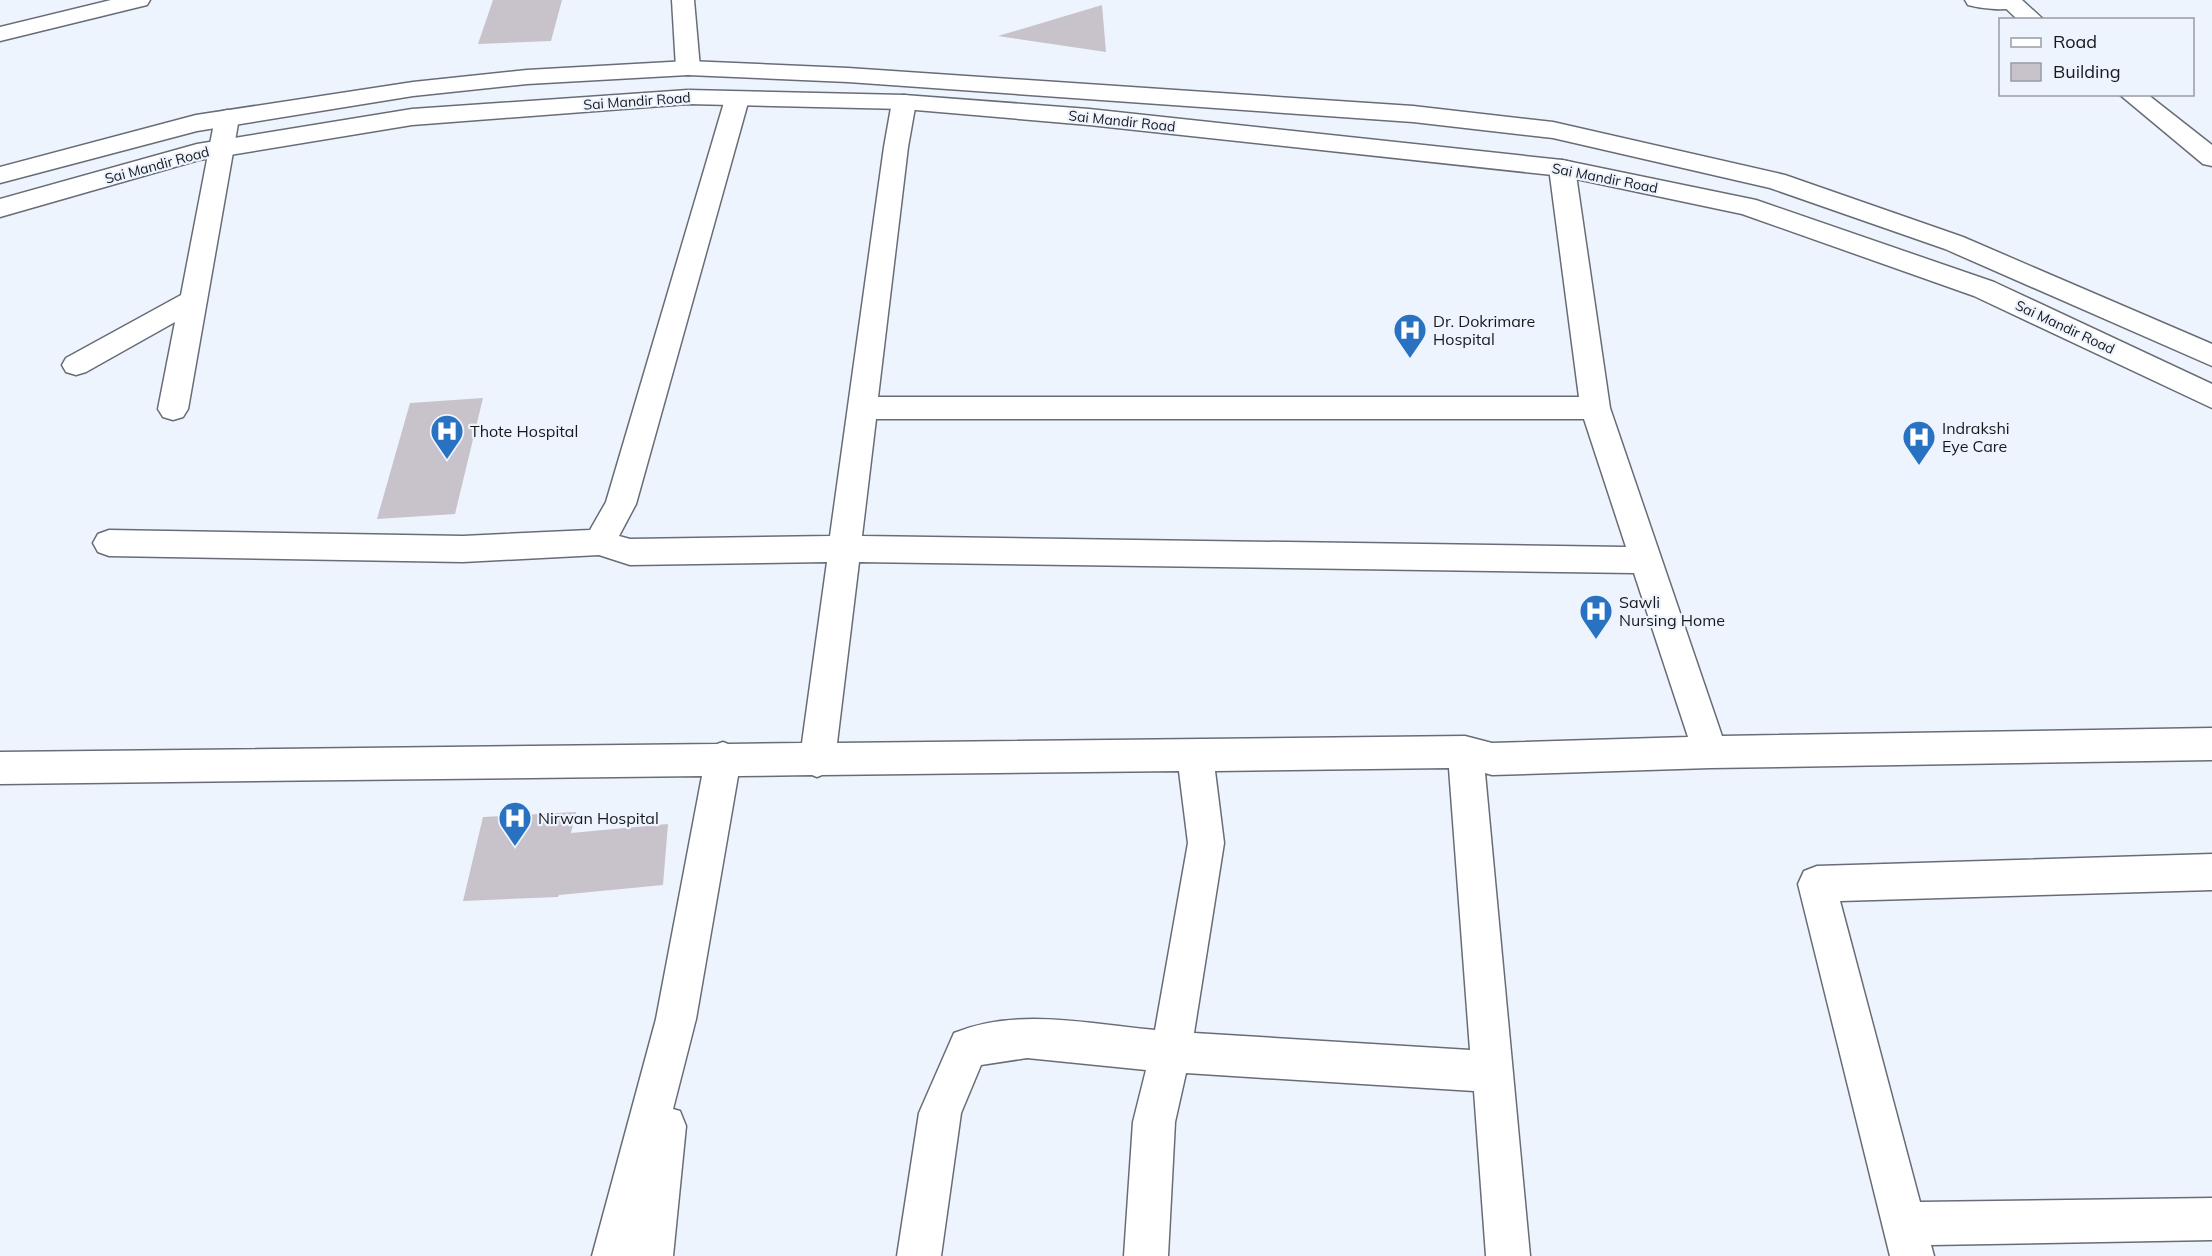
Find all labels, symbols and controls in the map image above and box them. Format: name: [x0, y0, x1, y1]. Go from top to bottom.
legend: [1999, 18, 2194, 96]
text: Road: [2053, 30, 2097, 53]
text: Building: [2053, 60, 2121, 83]
street label: Sai Mandir Road: [583, 88, 691, 114]
street label: Sai Mandir Road: [1068, 106, 1176, 136]
street label: Sai Mandir Road: [103, 142, 211, 188]
street label: Sai Mandir Road: [1551, 159, 1659, 197]
street label: Sai Mandir Road: [2012, 296, 2118, 358]
place label: Dr. Dokrimare Hospital: [1433, 311, 1535, 349]
hospital icon: Dr. Dokrimare Hospital: [1392, 312, 1428, 359]
hospital icon: Thote Hospital: [429, 413, 465, 460]
place label: Indrakshi Eye Care: [1942, 418, 2010, 456]
hospital icon: Indrakshi Eye Care: [1901, 419, 1937, 466]
place label: Thote Hospital: [470, 421, 578, 441]
place label: Sawli Nursing Home: [1619, 592, 1725, 630]
hospital icon: Sawli Nursing Home: [1578, 593, 1614, 640]
hospital icon: Nirwan Hospital: [497, 800, 533, 847]
place label: Nirwan Hospital: [538, 808, 659, 828]

